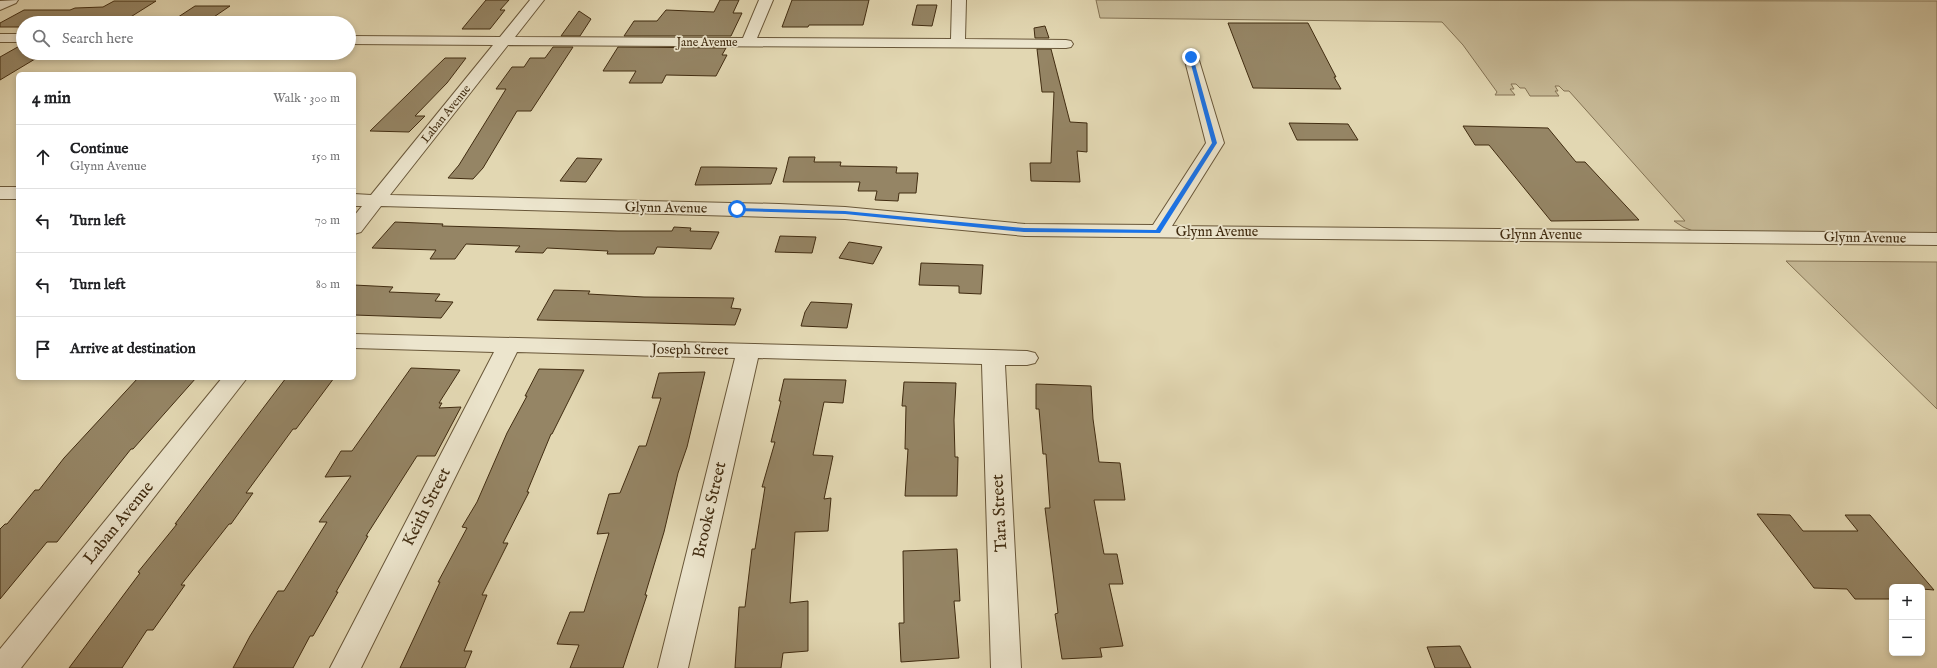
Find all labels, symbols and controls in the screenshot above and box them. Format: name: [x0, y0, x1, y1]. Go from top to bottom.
search box: [16, 16, 356, 60]
icon: search: [30, 27, 52, 49]
text: Search here: [62, 29, 133, 48]
street label: Jane Avenue: [675, 35, 738, 51]
route end: [1182, 48, 1200, 66]
street label: Laban Avenue: [418, 81, 474, 146]
text: 4 min: [32, 88, 71, 109]
text: Walk · 300 m: [273, 90, 340, 107]
text: Continue: [70, 139, 128, 158]
icon: ahead: [32, 146, 54, 168]
text: 150 m: [311, 148, 340, 165]
text: Glynn Avenue: [70, 158, 147, 175]
street label: Glynn Avenue: [625, 198, 708, 218]
route start: [728, 200, 746, 218]
icon: left: [32, 210, 54, 232]
text: Turn left: [70, 211, 126, 230]
text: 70 m: [315, 212, 340, 229]
street label: Glynn Avenue: [1176, 223, 1259, 241]
street label: Glynn Avenue: [1500, 226, 1583, 244]
street label: Glynn Avenue: [1824, 228, 1907, 248]
icon: left: [32, 274, 54, 296]
text: Turn left: [70, 275, 126, 294]
text: 80 m: [316, 276, 340, 293]
icon: arrive: [32, 338, 54, 360]
text: Arrive at destination: [70, 339, 196, 358]
street label: Joseph Street: [649, 340, 729, 360]
street label: Brooke Street: [689, 460, 731, 560]
street label: Keith Street: [398, 464, 456, 550]
street label: Tara Street: [987, 473, 1013, 552]
street label: Laban Avenue: [79, 477, 159, 569]
map controls: [1889, 584, 1925, 656]
button: +: [1889, 584, 1925, 620]
button: −: [1889, 620, 1925, 656]

